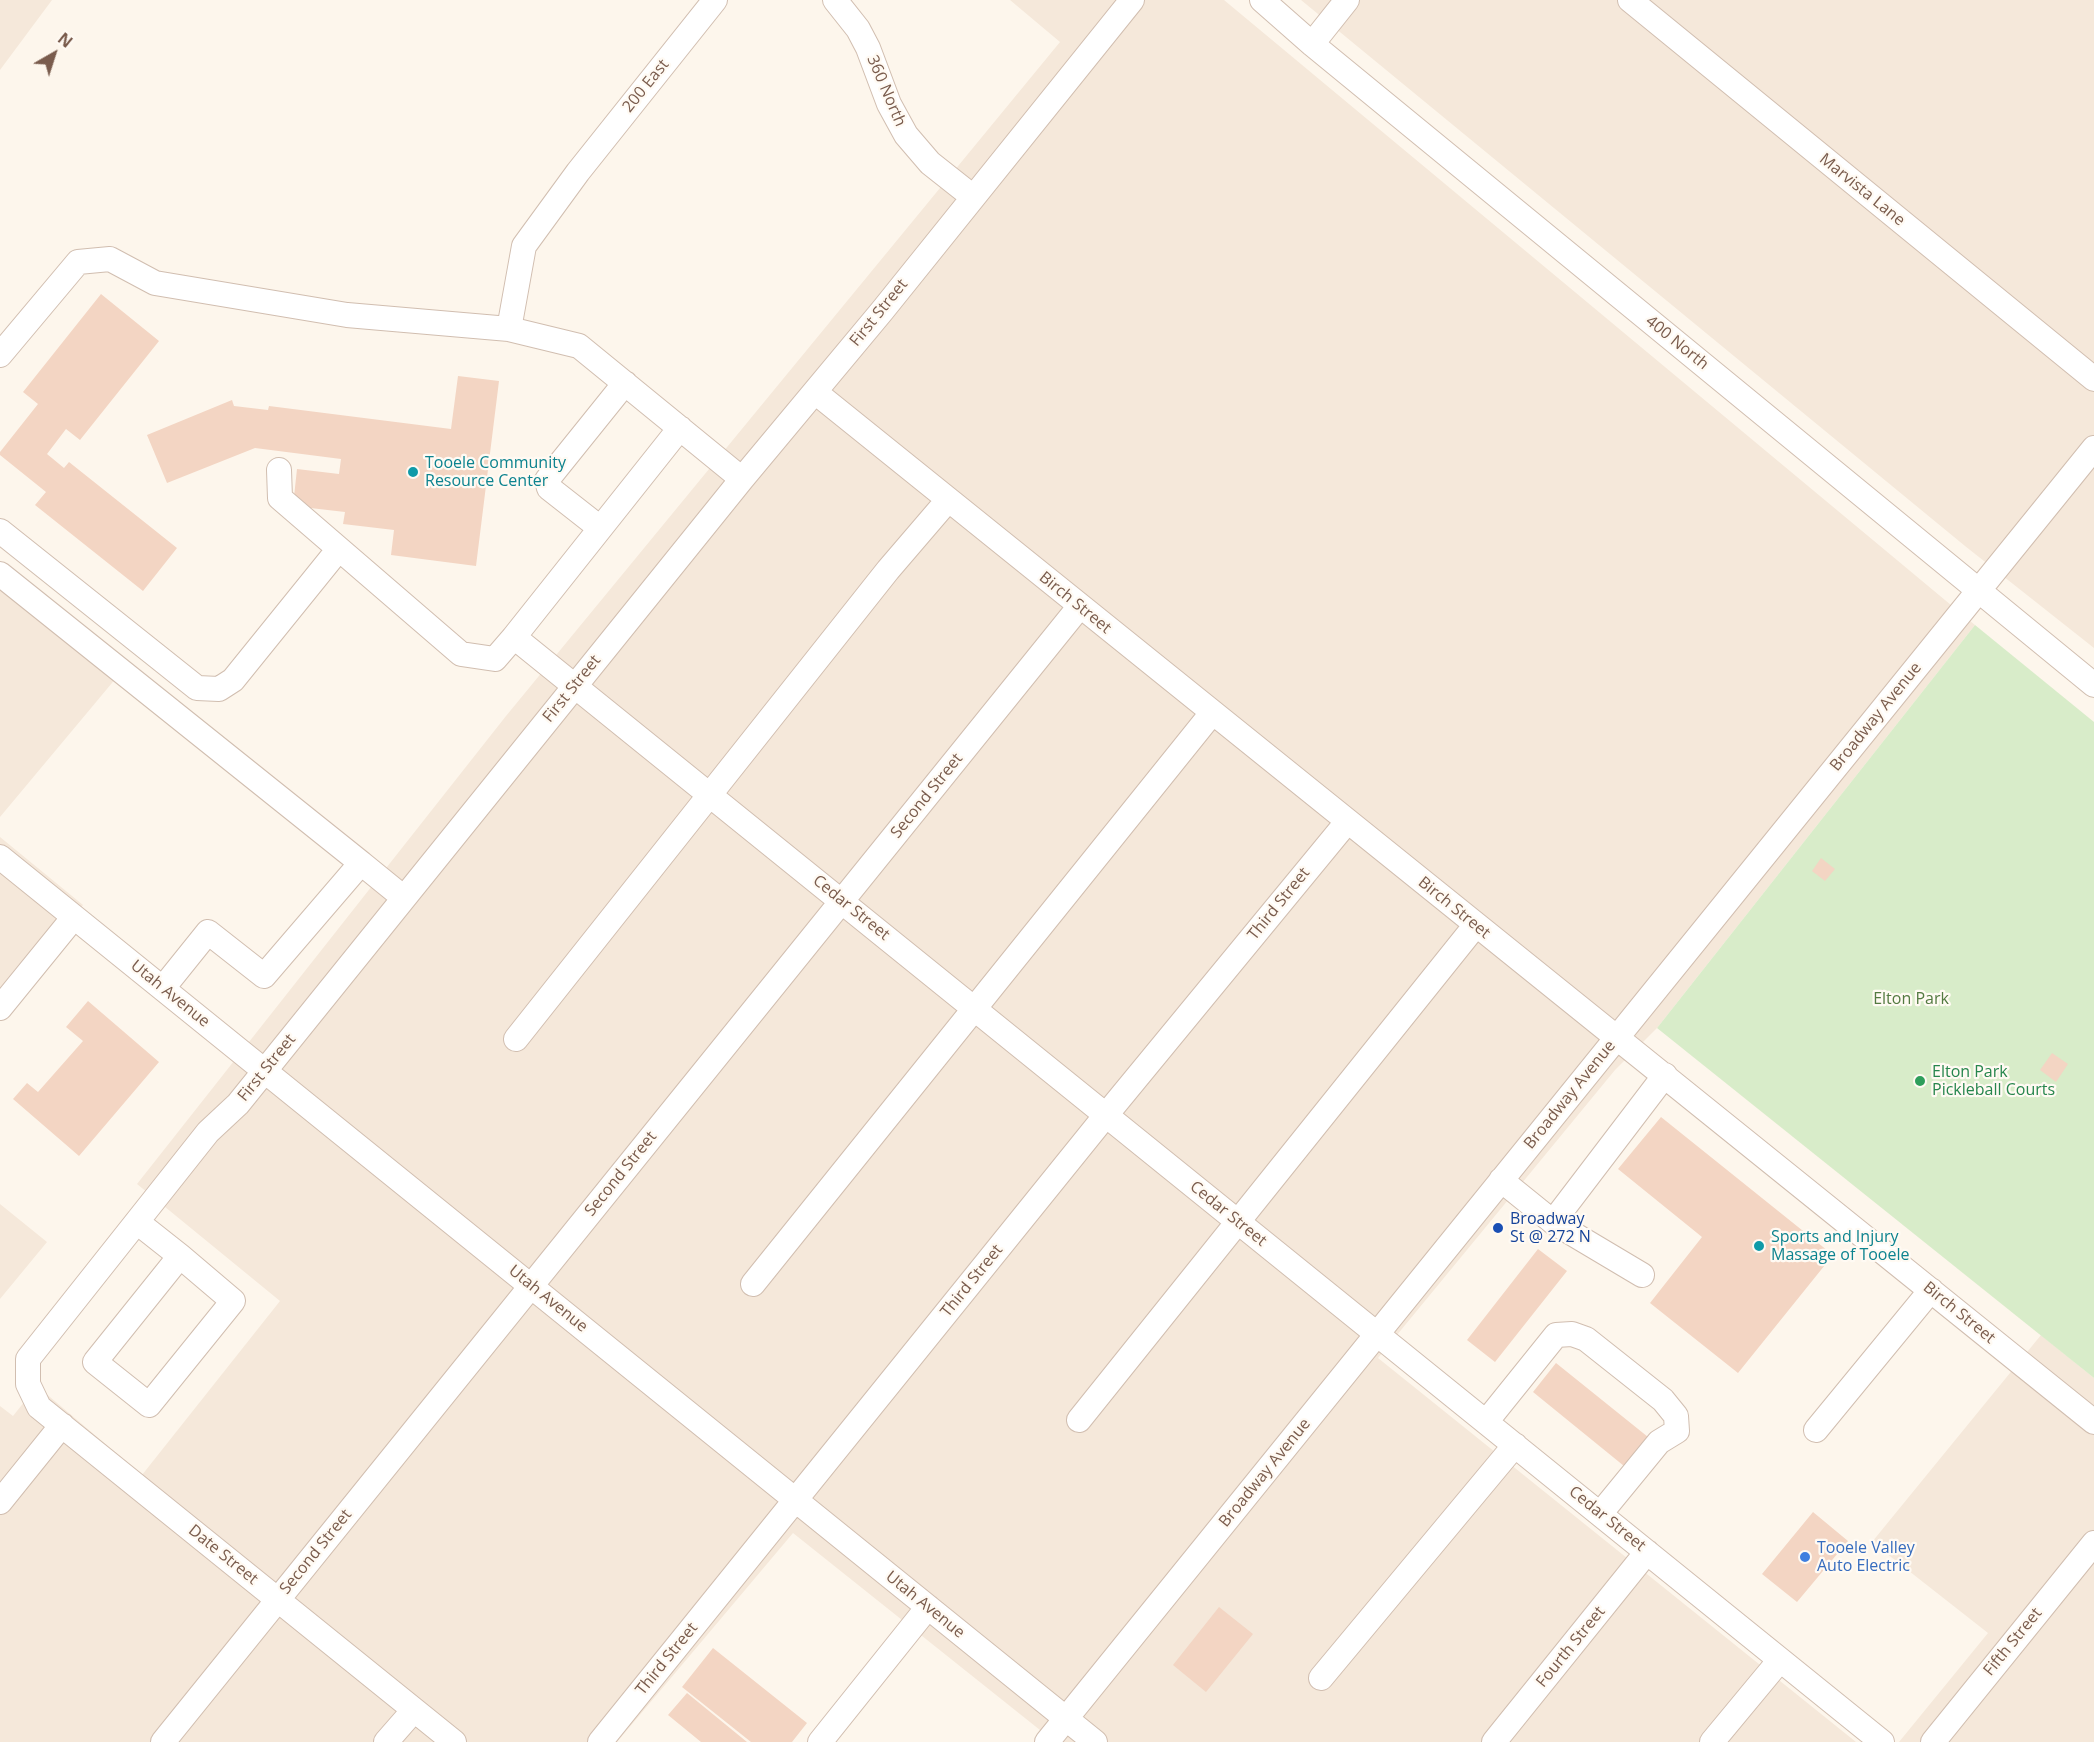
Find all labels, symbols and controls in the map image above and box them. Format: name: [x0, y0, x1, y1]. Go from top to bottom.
north arrow: [24, 24, 84, 84]
text: N: [53, 27, 77, 53]
street label: 360 North: [862, 53, 910, 129]
street label: 200 East: [619, 56, 673, 116]
street label: Marvista Lane: [1815, 150, 1909, 230]
street label: First Street: [846, 275, 912, 351]
street label: 400 North: [1642, 312, 1712, 374]
place label: Tooele Community Resource Center: [425, 453, 566, 491]
marker: Tooele Community Resource Center: [406, 465, 420, 479]
street label: Birch Street: [1035, 568, 1115, 638]
street label: First Street: [539, 651, 605, 727]
street label: Broadway Avenue: [1826, 659, 1926, 775]
street label: Second Street: [887, 750, 967, 842]
street label: Third Street: [1244, 864, 1314, 944]
street label: Cedar Street: [809, 871, 893, 945]
street label: Birch Street: [1414, 873, 1494, 943]
street label: Utah Avenue: [127, 956, 213, 1032]
park label: Elton Park: [1873, 989, 1949, 1009]
street label: First Street: [234, 1030, 300, 1106]
street label: Broadway Avenue: [1520, 1037, 1620, 1153]
place label: Elton Park Pickleball Courts: [1932, 1062, 2055, 1100]
marker: Elton Park Pickleball Courts: [1913, 1074, 1927, 1088]
street label: Second Street: [581, 1128, 661, 1220]
street label: Cedar Street: [1186, 1177, 1270, 1251]
place label: Broadway St @ 272 N: [1510, 1209, 1591, 1247]
marker: Broadway St @ 272 N: [1491, 1221, 1505, 1235]
place label: Sports and Injury Massage of Tooele: [1771, 1227, 1909, 1265]
marker: Sports and Injury Massage of Tooele: [1752, 1239, 1766, 1253]
street label: Third Street: [937, 1241, 1007, 1321]
street label: Utah Avenue: [505, 1261, 591, 1337]
street label: Birch Street: [1919, 1278, 1999, 1348]
street label: Broadway Avenue: [1215, 1415, 1315, 1531]
street label: Cedar Street: [1565, 1482, 1649, 1556]
street label: Second Street: [276, 1506, 356, 1598]
street label: Date Street: [184, 1521, 262, 1589]
place label: Tooele Valley Auto Electric: [1817, 1538, 1915, 1576]
marker: Tooele Valley Auto Electric: [1798, 1550, 1812, 1564]
street label: Utah Avenue: [882, 1567, 968, 1643]
street label: Fourth Street: [1533, 1603, 1609, 1691]
street label: Fifth Street: [1980, 1604, 2046, 1680]
street label: Third Street: [632, 1619, 702, 1699]

